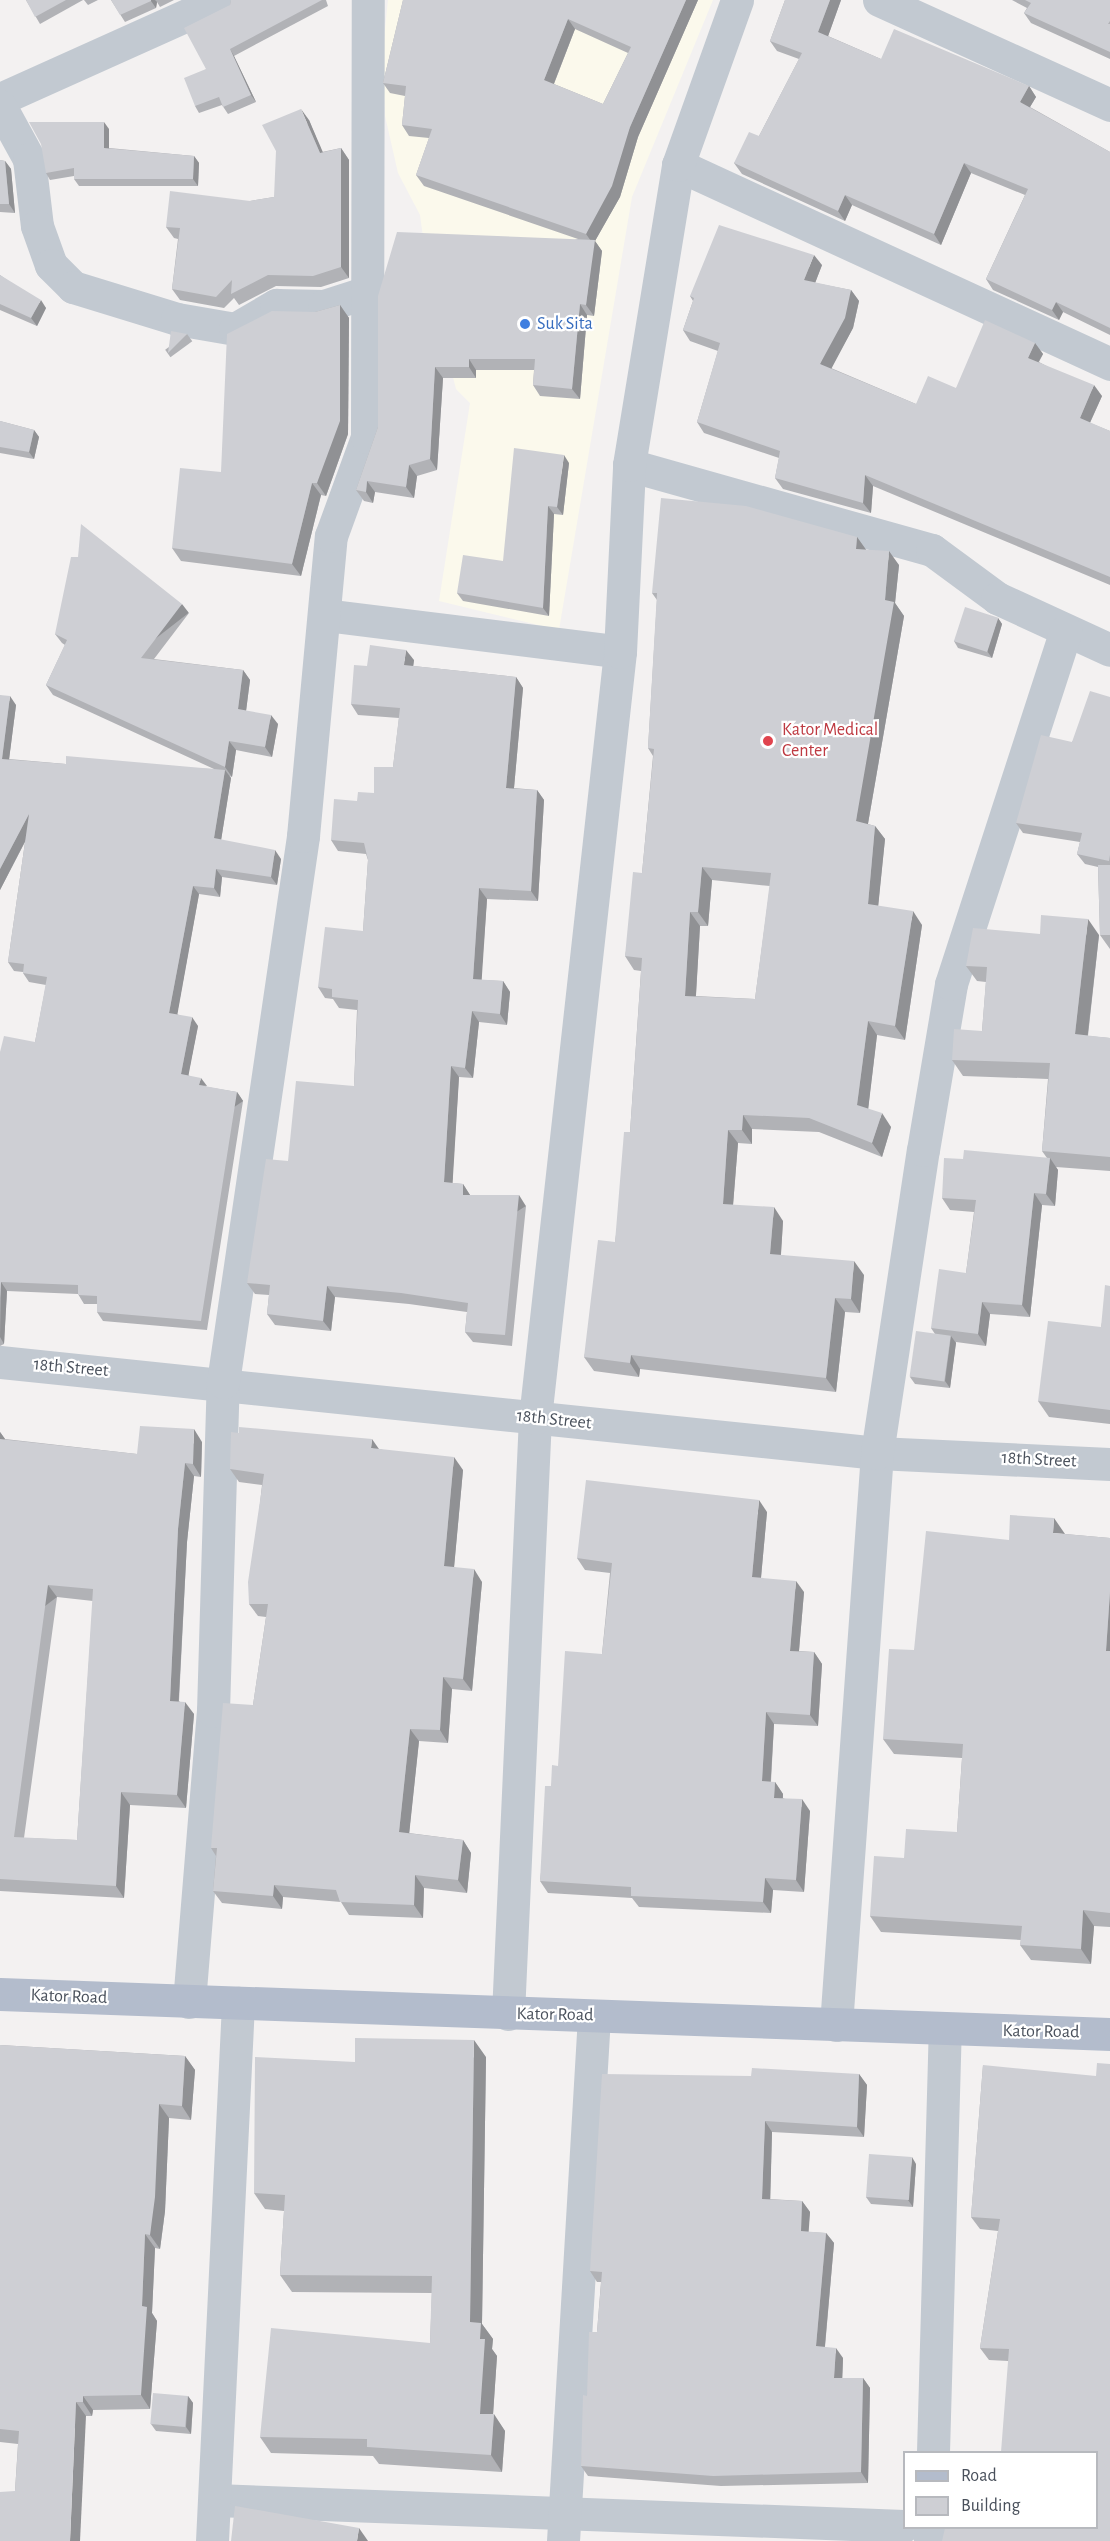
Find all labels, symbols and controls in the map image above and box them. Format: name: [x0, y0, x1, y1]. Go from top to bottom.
place label: Suk Sita: [537, 313, 593, 335]
marker: Suk Sita: [518, 317, 532, 331]
place label: Kator Medical Center: [782, 720, 878, 762]
marker: Kator Medical Center: [759, 732, 777, 750]
street label: 18th Street: [33, 1354, 109, 1382]
street label: 18th Street: [515, 1405, 593, 1435]
street label: 18th Street: [1001, 1447, 1077, 1473]
street label: Kator Road: [30, 1985, 108, 2009]
street label: Kator Road: [516, 2004, 594, 2026]
street label: Kator Road: [1002, 2021, 1080, 2043]
legend: [903, 2451, 1098, 2529]
text: Road: [961, 2467, 997, 2485]
text: Building: [961, 2497, 1020, 2515]

